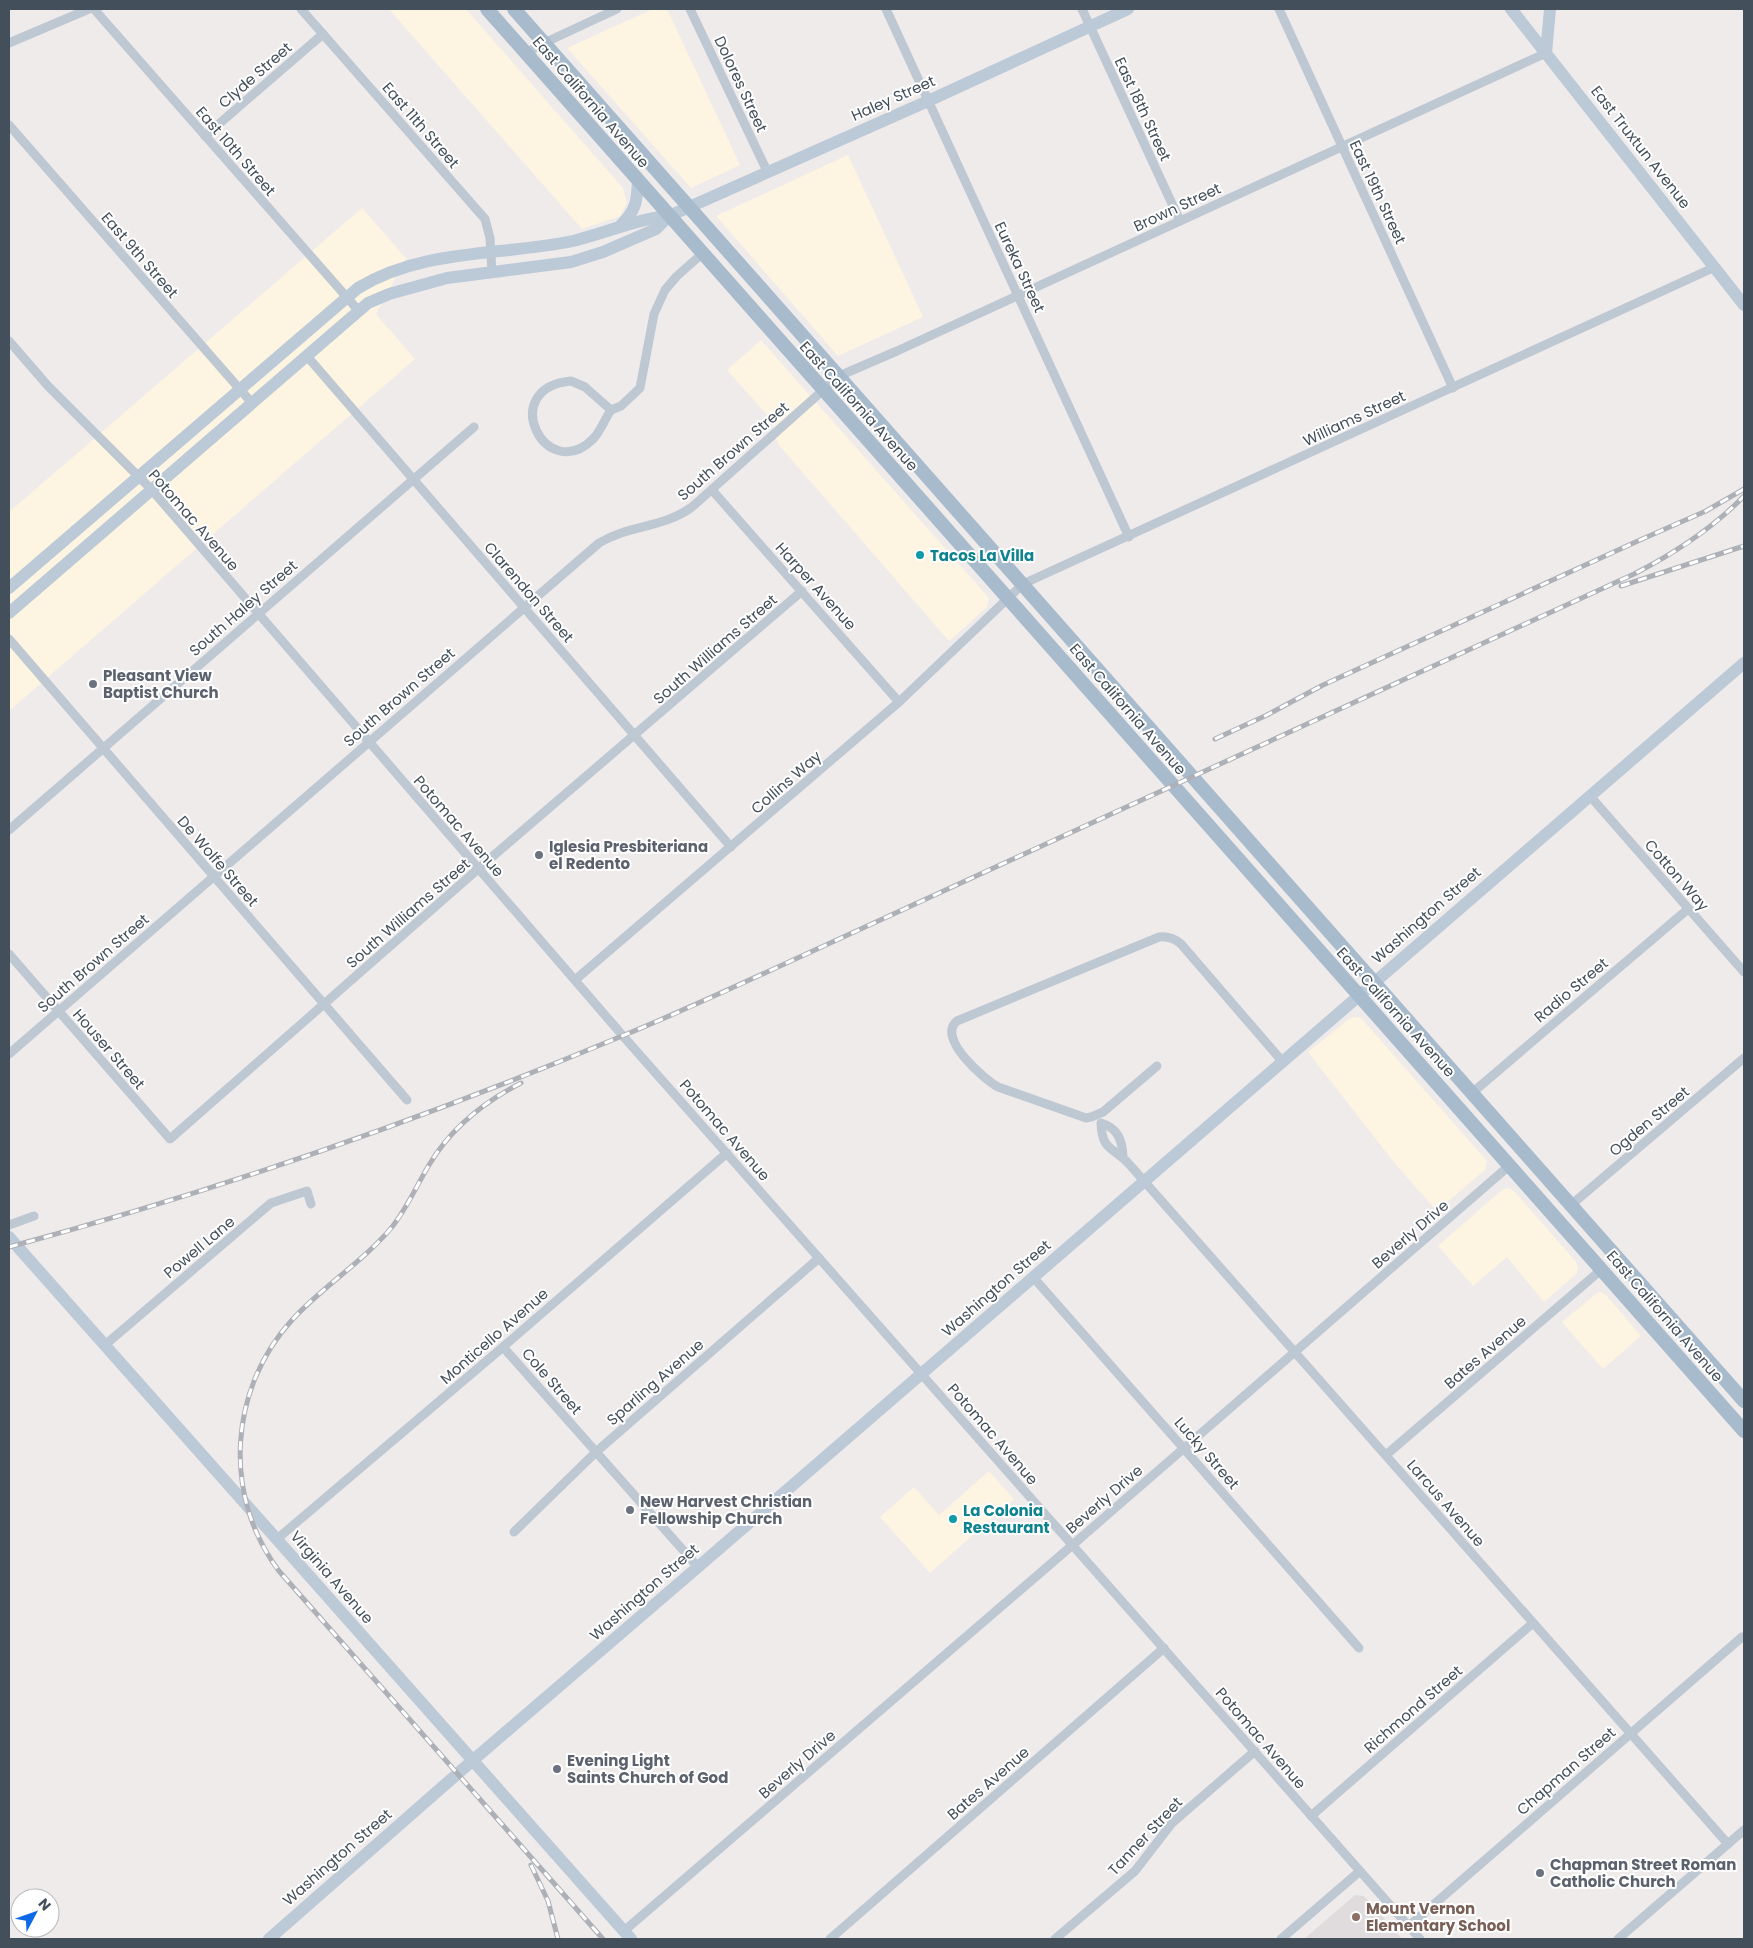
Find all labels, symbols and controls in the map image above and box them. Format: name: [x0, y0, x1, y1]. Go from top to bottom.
street label: East California Avenue: [528, 32, 654, 172]
street label: Dolores Street: [709, 32, 773, 136]
street label: Clyde Street: [214, 37, 296, 113]
street label: East 18th Street: [1110, 54, 1176, 164]
street label: Haley Street: [848, 70, 938, 126]
street label: East 11th Street: [378, 77, 464, 173]
street label: East Truxtun Avenue: [1586, 81, 1696, 213]
street label: East 10th Street: [191, 102, 281, 200]
street label: East 19th Street: [1345, 137, 1411, 247]
street label: Brown Street: [1130, 178, 1224, 236]
street label: East 9th Street: [97, 208, 183, 302]
street label: Eureka Street: [990, 218, 1050, 316]
street label: East California Avenue: [795, 337, 923, 475]
street label: Williams Street: [1299, 385, 1409, 451]
street label: South Brown Street: [673, 397, 793, 505]
street label: Potomac Avenue: [144, 465, 244, 575]
street label: Clarendon Street: [479, 537, 579, 647]
street label: Harper Avenue: [771, 538, 861, 634]
place label: Tacos La Villa: [930, 545, 1034, 566]
marker: Tacos La Villa: [914, 549, 926, 561]
street label: South Haley Street: [184, 555, 302, 661]
street label: South Williams Street: [649, 589, 781, 709]
street label: East California Avenue: [1065, 639, 1191, 779]
street label: South Brown Street: [339, 643, 459, 751]
place label: Pleasant View Baptist Church: [103, 665, 219, 703]
marker: Pleasant View Baptist Church: [87, 678, 99, 690]
street label: Collins Way: [746, 745, 826, 818]
street label: Potomac Avenue: [409, 771, 509, 881]
street label: De Wolfe Street: [173, 811, 263, 911]
street label: Cotton Way: [1640, 835, 1714, 916]
place label: Iglesia Presbiteriana el Redento: [549, 836, 708, 874]
marker: Iglesia Presbiteriana el Redento: [533, 849, 545, 861]
street label: South Williams Street: [342, 853, 474, 973]
street label: Washington Street: [1367, 862, 1485, 968]
street label: South Brown Street: [33, 909, 153, 1017]
street label: East California Avenue: [1332, 943, 1460, 1081]
street label: Radio Street: [1530, 953, 1612, 1027]
street label: Houser Street: [68, 1004, 150, 1094]
street label: Potomac Avenue: [675, 1075, 775, 1185]
street label: Ogden Street: [1604, 1081, 1694, 1161]
street label: Beverly Drive: [1367, 1195, 1453, 1273]
street label: Powell Lane: [159, 1211, 239, 1283]
street label: Washington Street: [937, 1235, 1055, 1341]
street label: East California Avenue: [1602, 1246, 1728, 1386]
street label: Monticello Avenue: [435, 1283, 553, 1389]
street label: Bates Avenue: [1440, 1311, 1530, 1393]
street label: Sparling Avenue: [602, 1334, 708, 1430]
street label: Cole Street: [517, 1343, 587, 1419]
street label: Potomac Avenue: [943, 1379, 1043, 1489]
street label: Lucky Street: [1170, 1412, 1244, 1494]
street label: Larcus Avenue: [1402, 1455, 1490, 1551]
street label: Beverly Drive: [1061, 1460, 1147, 1538]
place label: New Harvest Christian Fellowship Church: [640, 1491, 812, 1529]
place label: La Colonia Restaurant: [963, 1500, 1050, 1538]
marker: New Harvest Christian Fellowship Church: [624, 1504, 636, 1516]
marker: La Colonia Restaurant: [947, 1513, 959, 1525]
street label: Virginia Avenue: [286, 1526, 378, 1628]
street label: Washington Street: [585, 1539, 703, 1645]
street label: Richmond Street: [1359, 1660, 1467, 1758]
street label: Potomac Avenue: [1211, 1683, 1311, 1793]
street label: Chapman Street: [1512, 1722, 1620, 1820]
street label: Beverly Drive: [754, 1725, 840, 1803]
street label: Bates Avenue: [943, 1742, 1033, 1824]
place label: Evening Light Saints Church of God: [567, 1750, 728, 1788]
marker: Evening Light Saints Church of God: [551, 1763, 563, 1775]
street label: Tanner Street: [1103, 1792, 1187, 1880]
street label: Washington Street: [278, 1804, 396, 1910]
place label: Chapman Street Roman Catholic Church: [1550, 1854, 1736, 1892]
marker: Chapman Street Roman Catholic Church: [1534, 1867, 1546, 1879]
north arrow: [10, 1888, 60, 1938]
text: N: [34, 1894, 56, 1915]
place label: Mount Vernon Elementary School: [1366, 1898, 1510, 1936]
marker: Mount Vernon Elementary School: [1350, 1911, 1362, 1923]

